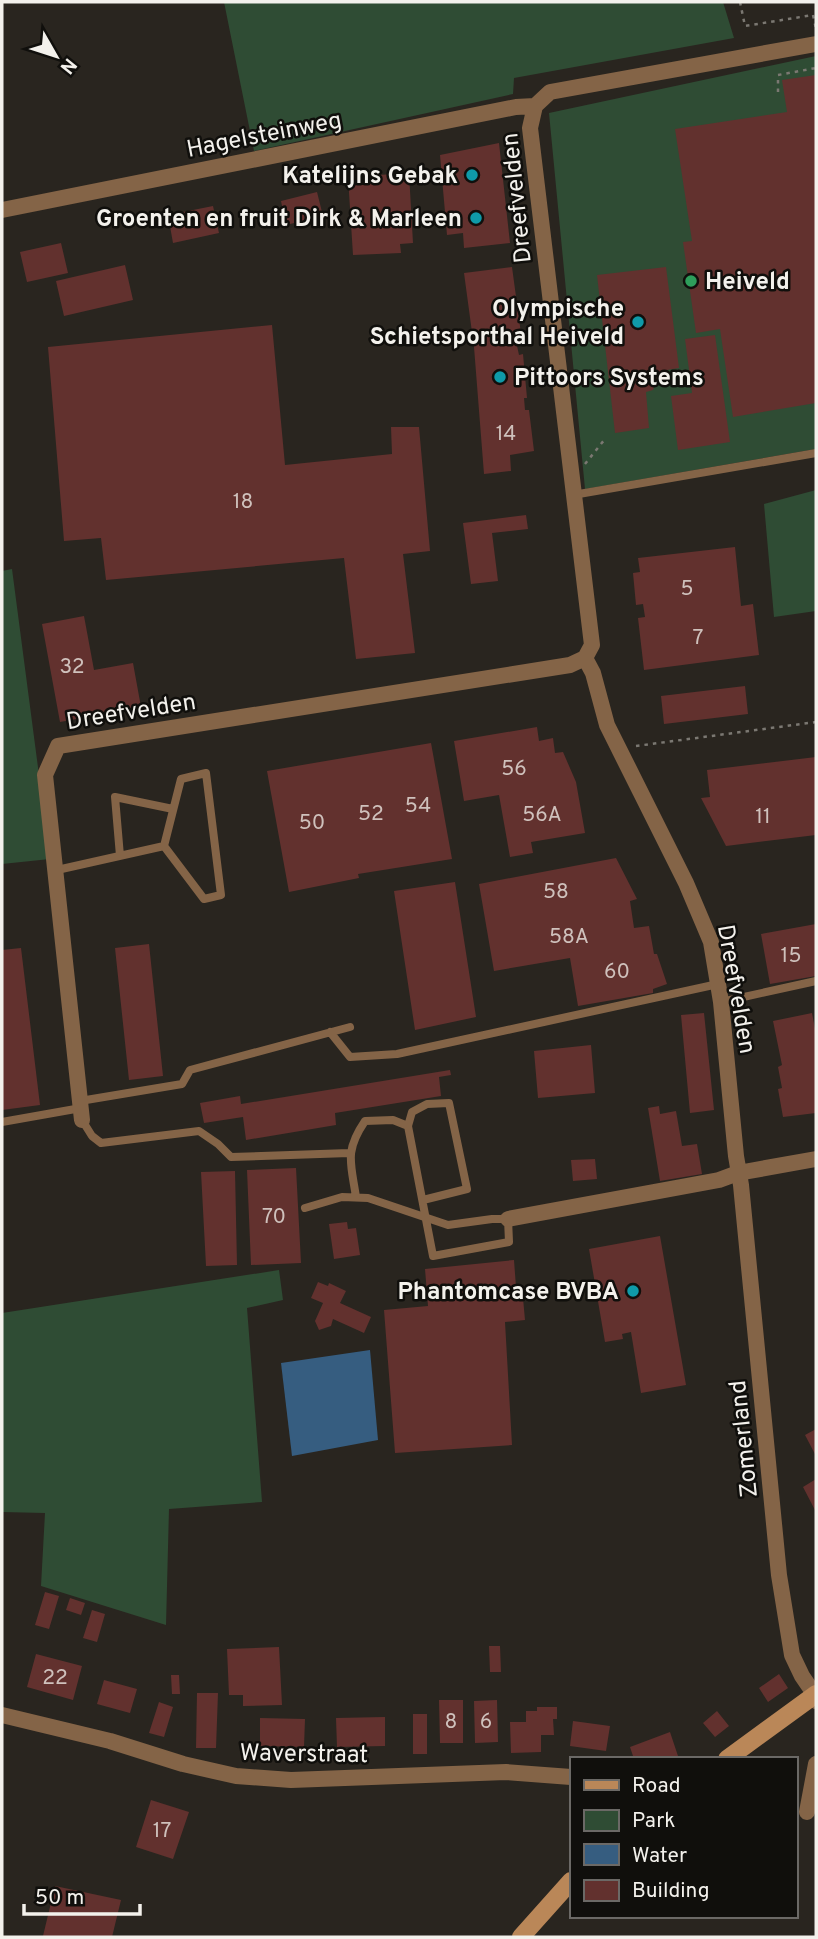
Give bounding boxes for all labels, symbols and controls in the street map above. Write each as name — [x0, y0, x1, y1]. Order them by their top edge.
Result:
north arrow — [21, 21, 91, 91]
text: N — [54, 53, 81, 78]
street label: Hagelsteinweg — [184, 106, 345, 166]
street label: Dreefvelden — [496, 131, 540, 264]
place label: Katelijns Gebak — [282, 162, 458, 192]
marker: Katelijns Gebak — [464, 167, 480, 183]
place label: Groenten en fruit Dirk & Marleen — [96, 205, 462, 235]
marker: Groenten en fruit Dirk & Marleen — [468, 210, 484, 226]
place label: Heiveld — [705, 268, 790, 298]
marker: Heiveld — [683, 273, 699, 289]
place label: Olympische Schietsporthal Heiveld — [370, 295, 624, 353]
marker: Olympische Schietsporthal Heiveld — [630, 314, 646, 330]
place label: Pittoors Systems — [514, 364, 704, 394]
marker: Pittoors Systems — [492, 369, 508, 385]
house number: 14 — [496, 421, 516, 448]
house number: 18 — [233, 489, 253, 516]
house number: 5 — [680, 576, 694, 603]
house number: 7 — [693, 625, 704, 652]
house number: 32 — [59, 654, 85, 681]
street label: Dreefvelden — [64, 688, 198, 738]
house number: 56 — [501, 756, 527, 783]
house number: 54 — [405, 793, 431, 820]
house number: 52 — [358, 801, 384, 828]
house number: 56A — [522, 802, 562, 829]
house number: 11 — [755, 804, 771, 831]
house number: 50 — [299, 810, 325, 837]
house number: 58 — [543, 879, 569, 906]
street label: Dreefvelden — [709, 922, 761, 1056]
house number: 58A — [549, 924, 589, 951]
house number: 15 — [781, 943, 801, 970]
house number: 60 — [604, 959, 630, 986]
house number: 70 — [262, 1204, 286, 1231]
place label: Phantomcase BVBA — [397, 1278, 619, 1308]
marker: Phantomcase BVBA — [625, 1283, 641, 1299]
street label: Zomerland — [724, 1379, 766, 1499]
house number: 22 — [42, 1665, 68, 1692]
house number: 8 — [445, 1709, 457, 1736]
house number: 6 — [480, 1709, 492, 1736]
street label: Waverstraat — [239, 1739, 369, 1771]
legend — [570, 1757, 797, 1918]
text: Road — [632, 1773, 681, 1800]
text: Park — [632, 1808, 675, 1835]
house number: 17 — [153, 1818, 171, 1845]
text: Water — [632, 1843, 687, 1870]
scale bar — [24, 1872, 140, 1916]
text: Building — [632, 1878, 710, 1905]
text: 50 m — [35, 1885, 84, 1912]

